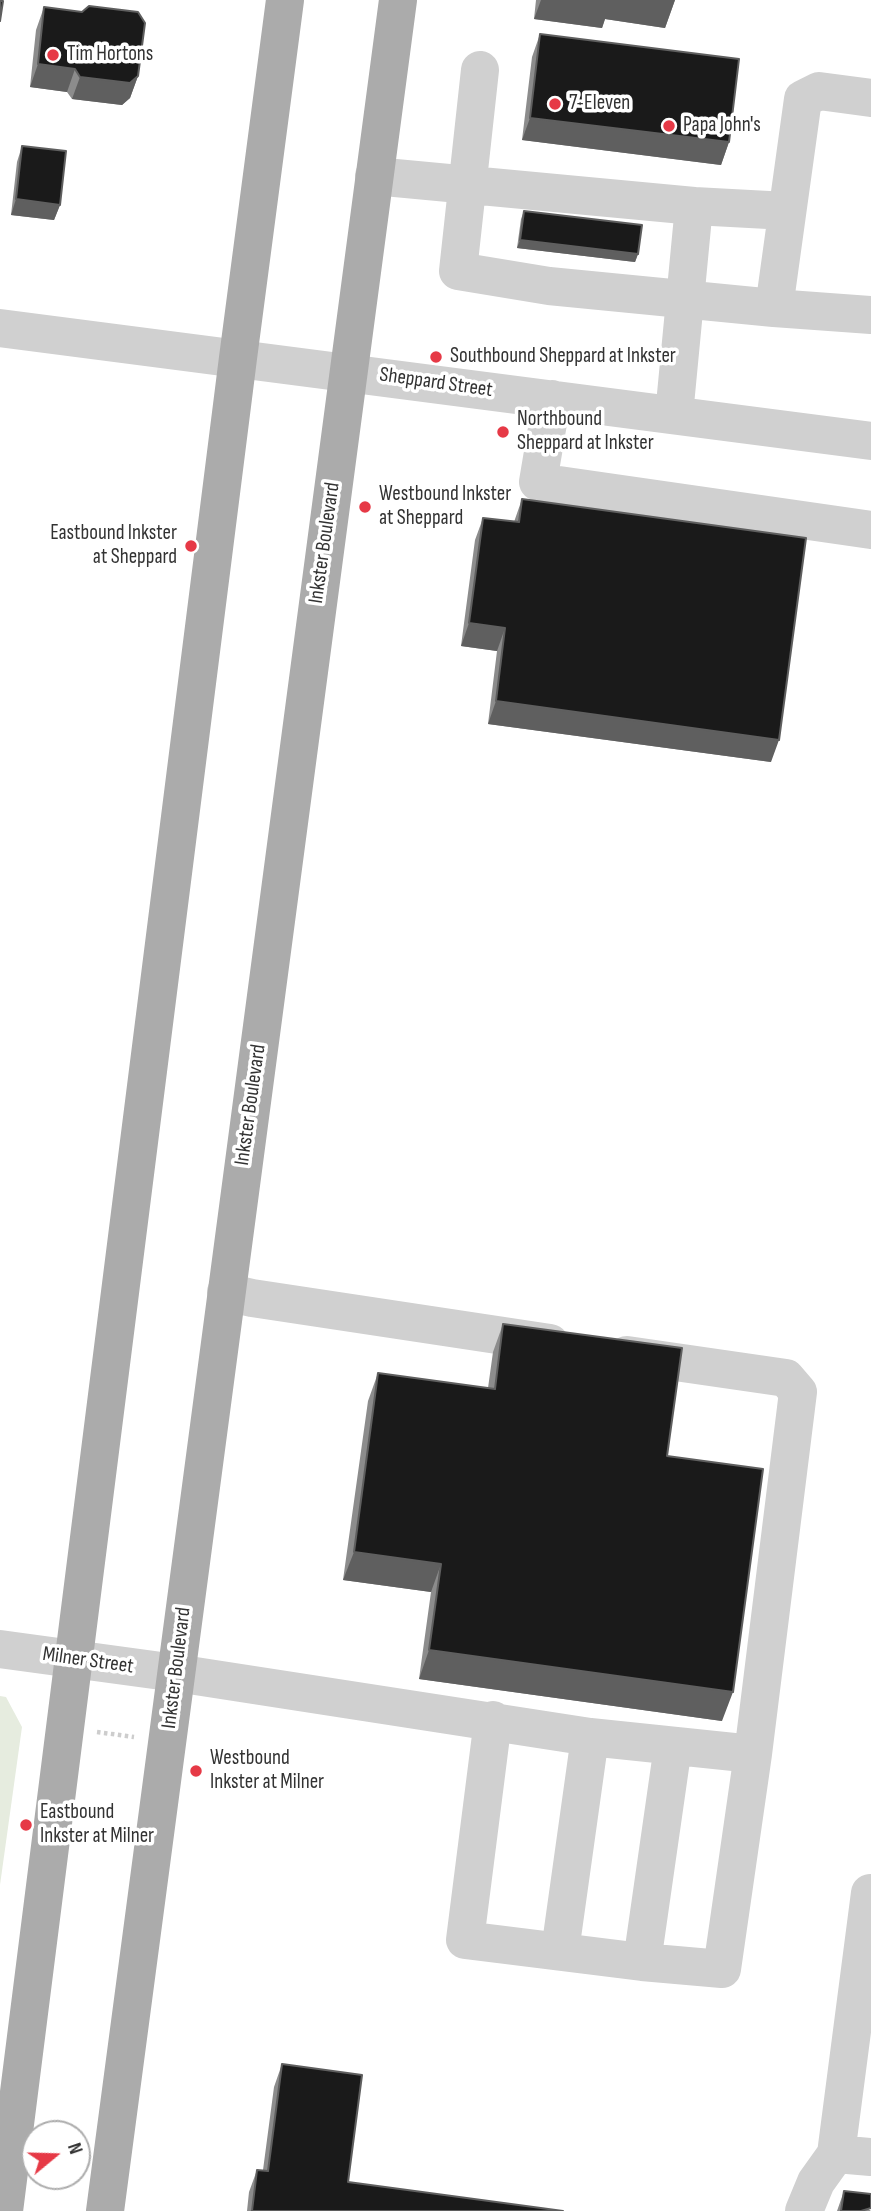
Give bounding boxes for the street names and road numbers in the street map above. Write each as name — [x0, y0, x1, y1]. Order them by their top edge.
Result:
street label: Sheppard Street — [378, 363, 494, 403]
street label: Inkster Boulevard — [304, 481, 346, 605]
street label: Inkster Boulevard — [230, 1043, 272, 1167]
street label: Inkster Boulevard — [157, 1606, 197, 1730]
street label: Milner Street — [41, 1642, 135, 1680]

